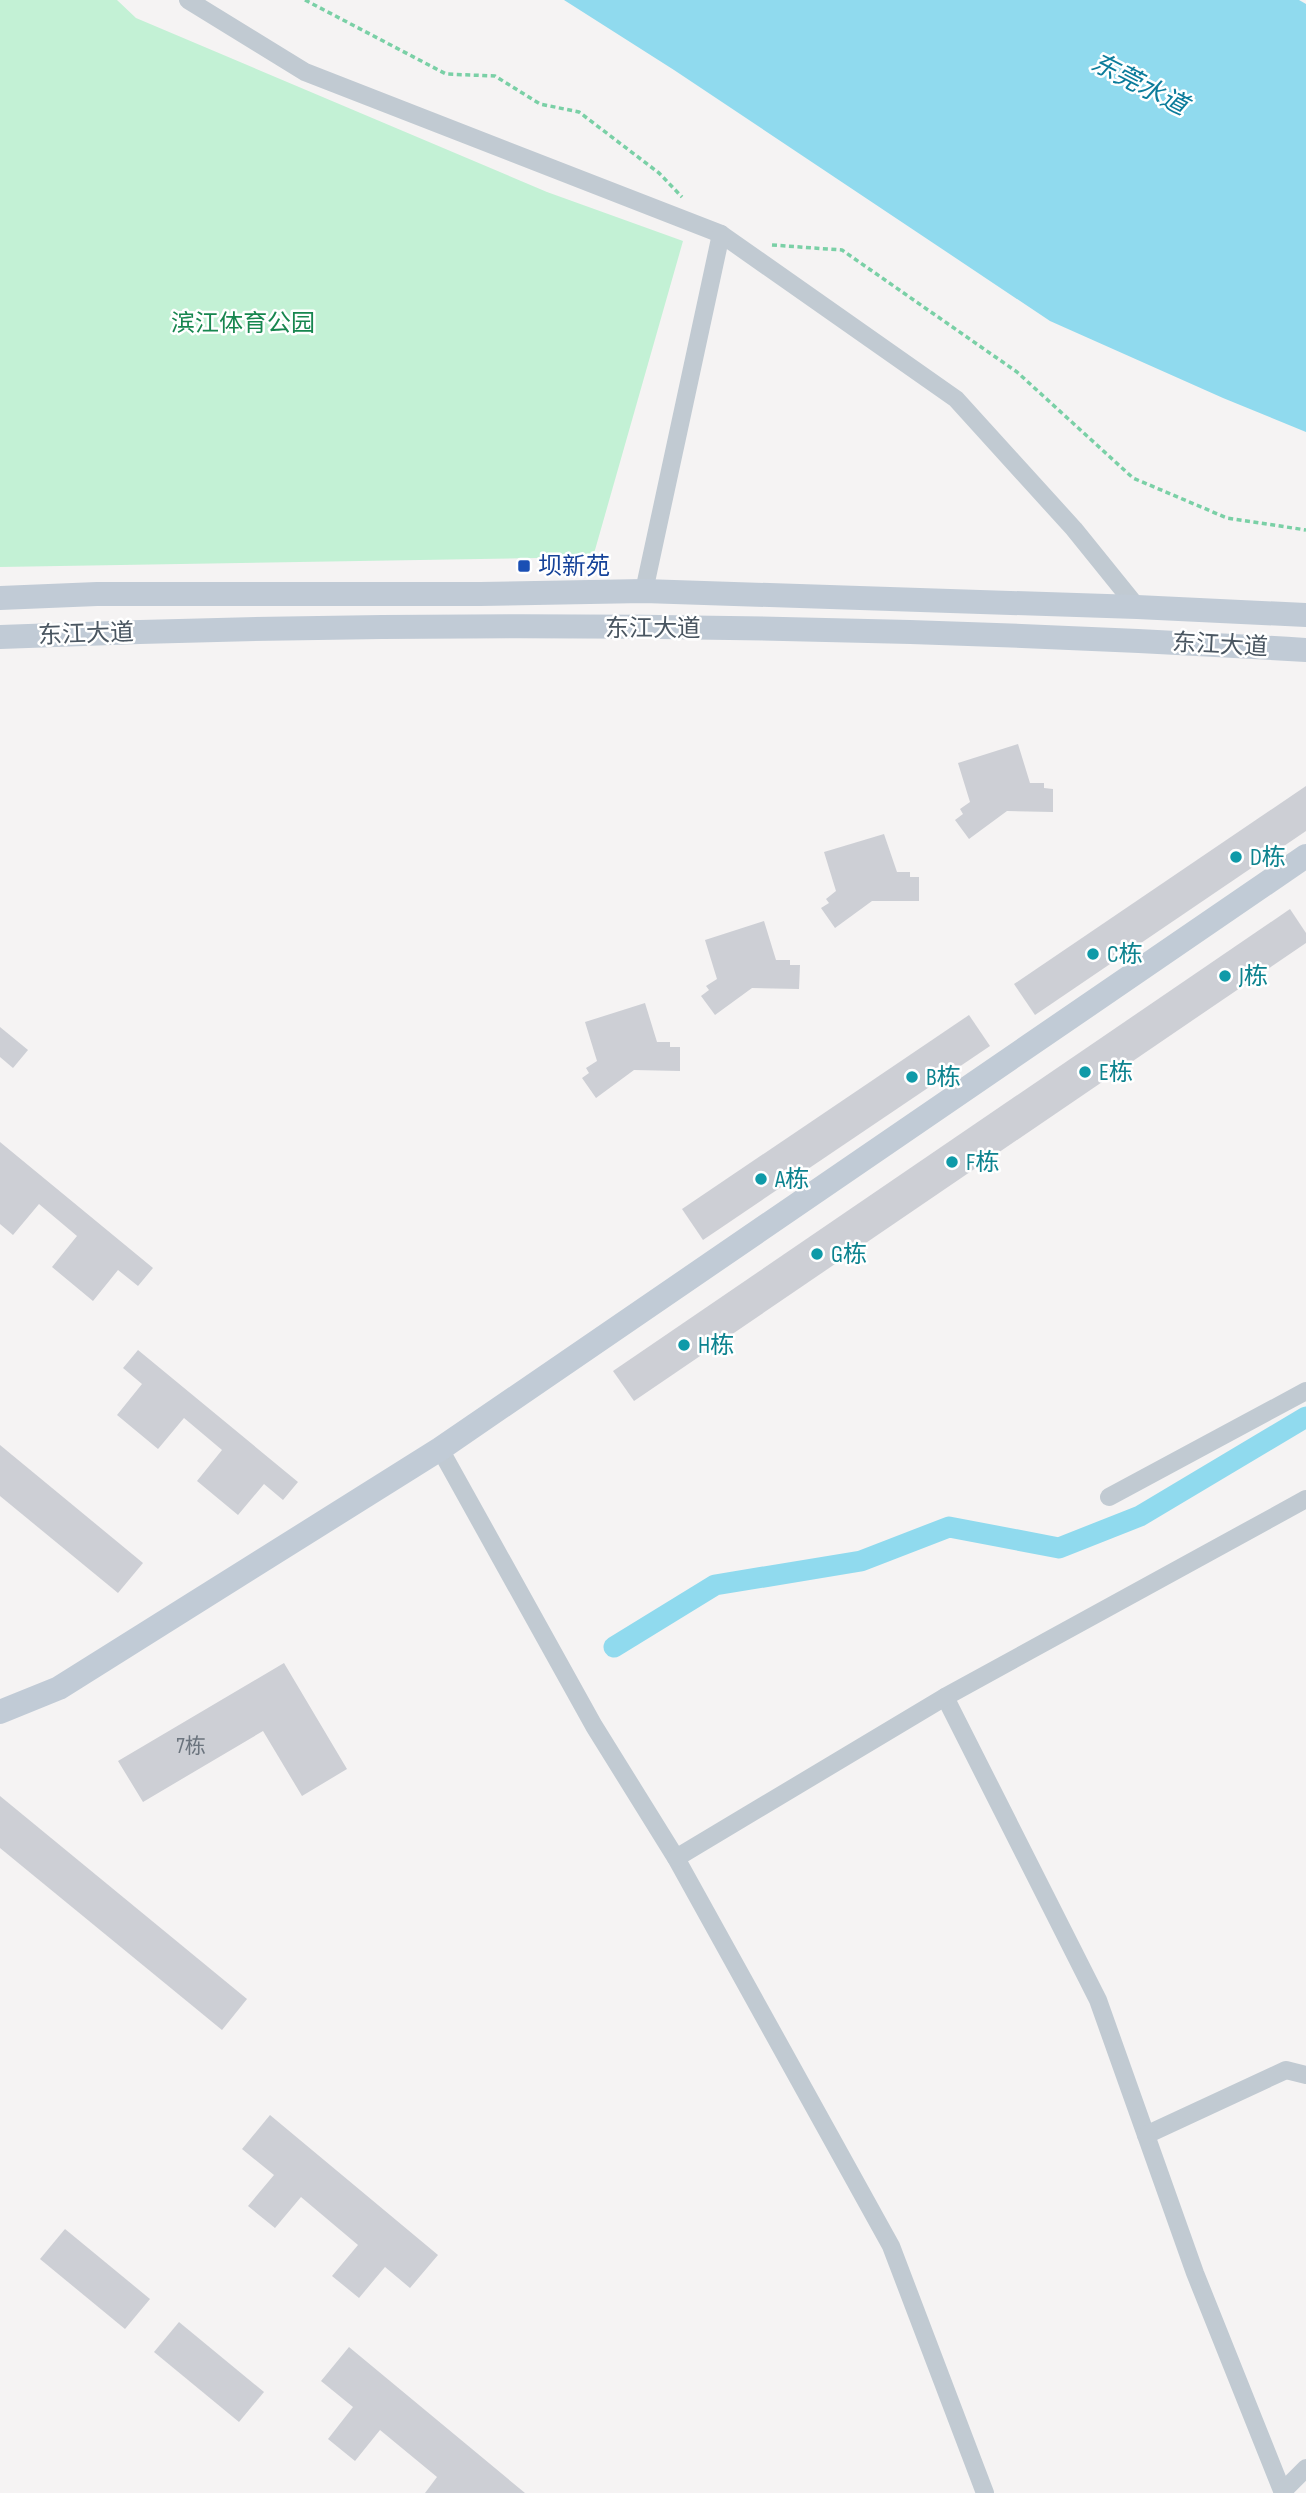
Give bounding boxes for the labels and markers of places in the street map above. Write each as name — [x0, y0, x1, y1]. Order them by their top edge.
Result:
place label: 坝新苑 — [538, 552, 610, 581]
marker: 坝新苑 — [516, 558, 532, 574]
place label: D栋 — [1250, 843, 1286, 872]
marker: D栋 — [1228, 849, 1244, 865]
place label: C栋 — [1107, 940, 1143, 969]
marker: C栋 — [1085, 946, 1101, 962]
place label: J栋 — [1238, 962, 1268, 991]
marker: J栋 — [1217, 968, 1233, 984]
place label: E栋 — [1099, 1058, 1133, 1087]
place label: B栋 — [926, 1063, 961, 1092]
marker: E栋 — [1077, 1064, 1093, 1080]
marker: B栋 — [904, 1069, 920, 1085]
place label: F栋 — [966, 1148, 999, 1177]
marker: F栋 — [944, 1154, 960, 1170]
place label: A栋 — [774, 1165, 809, 1194]
marker: A栋 — [753, 1171, 769, 1187]
place label: G栋 — [831, 1240, 867, 1269]
marker: G栋 — [809, 1246, 825, 1262]
place label: H栋 — [698, 1331, 734, 1360]
marker: H栋 — [676, 1337, 692, 1353]

